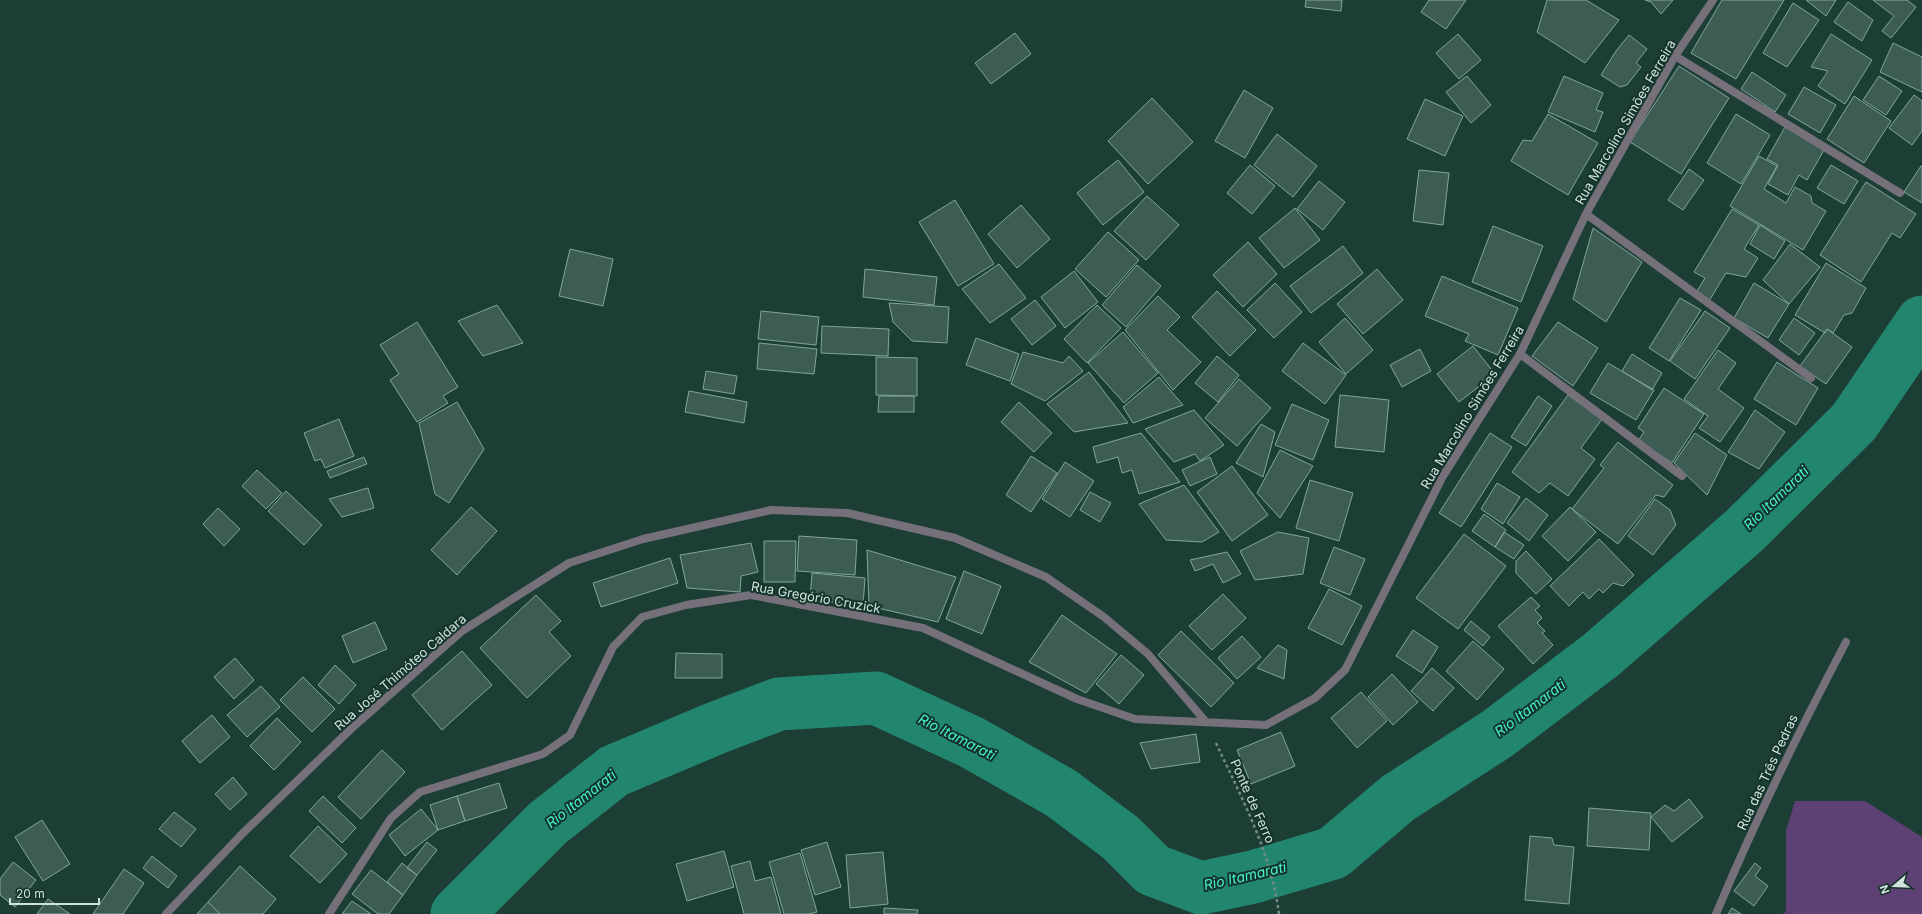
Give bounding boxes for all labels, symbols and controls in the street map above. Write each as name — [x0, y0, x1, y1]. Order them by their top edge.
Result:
street label: Rua Marcolino Simões Ferreira — [1571, 37, 1679, 207]
street label: Rua Marcolino Simões Ferreira — [1417, 322, 1527, 492]
water label: Rio Itamarati — [1739, 462, 1812, 533]
street label: Rua Gregório Cruzick — [750, 578, 882, 616]
street label: Rua José Thimóteo Caldara — [331, 610, 469, 734]
water label: Rio Itamarati — [1491, 675, 1569, 740]
water label: Rio Itamarati — [916, 710, 999, 764]
street label: Rua das Três Pedras — [1733, 711, 1801, 832]
street label: Ponte de Ferro — [1227, 756, 1279, 846]
water label: Rio Itamarati — [542, 766, 620, 831]
water label: Rio Itamarati — [1202, 858, 1288, 893]
north arrow — [1874, 866, 1914, 906]
scale bar — [10, 880, 99, 906]
text: N — [1877, 883, 1893, 896]
text: 20 m — [16, 886, 45, 901]

